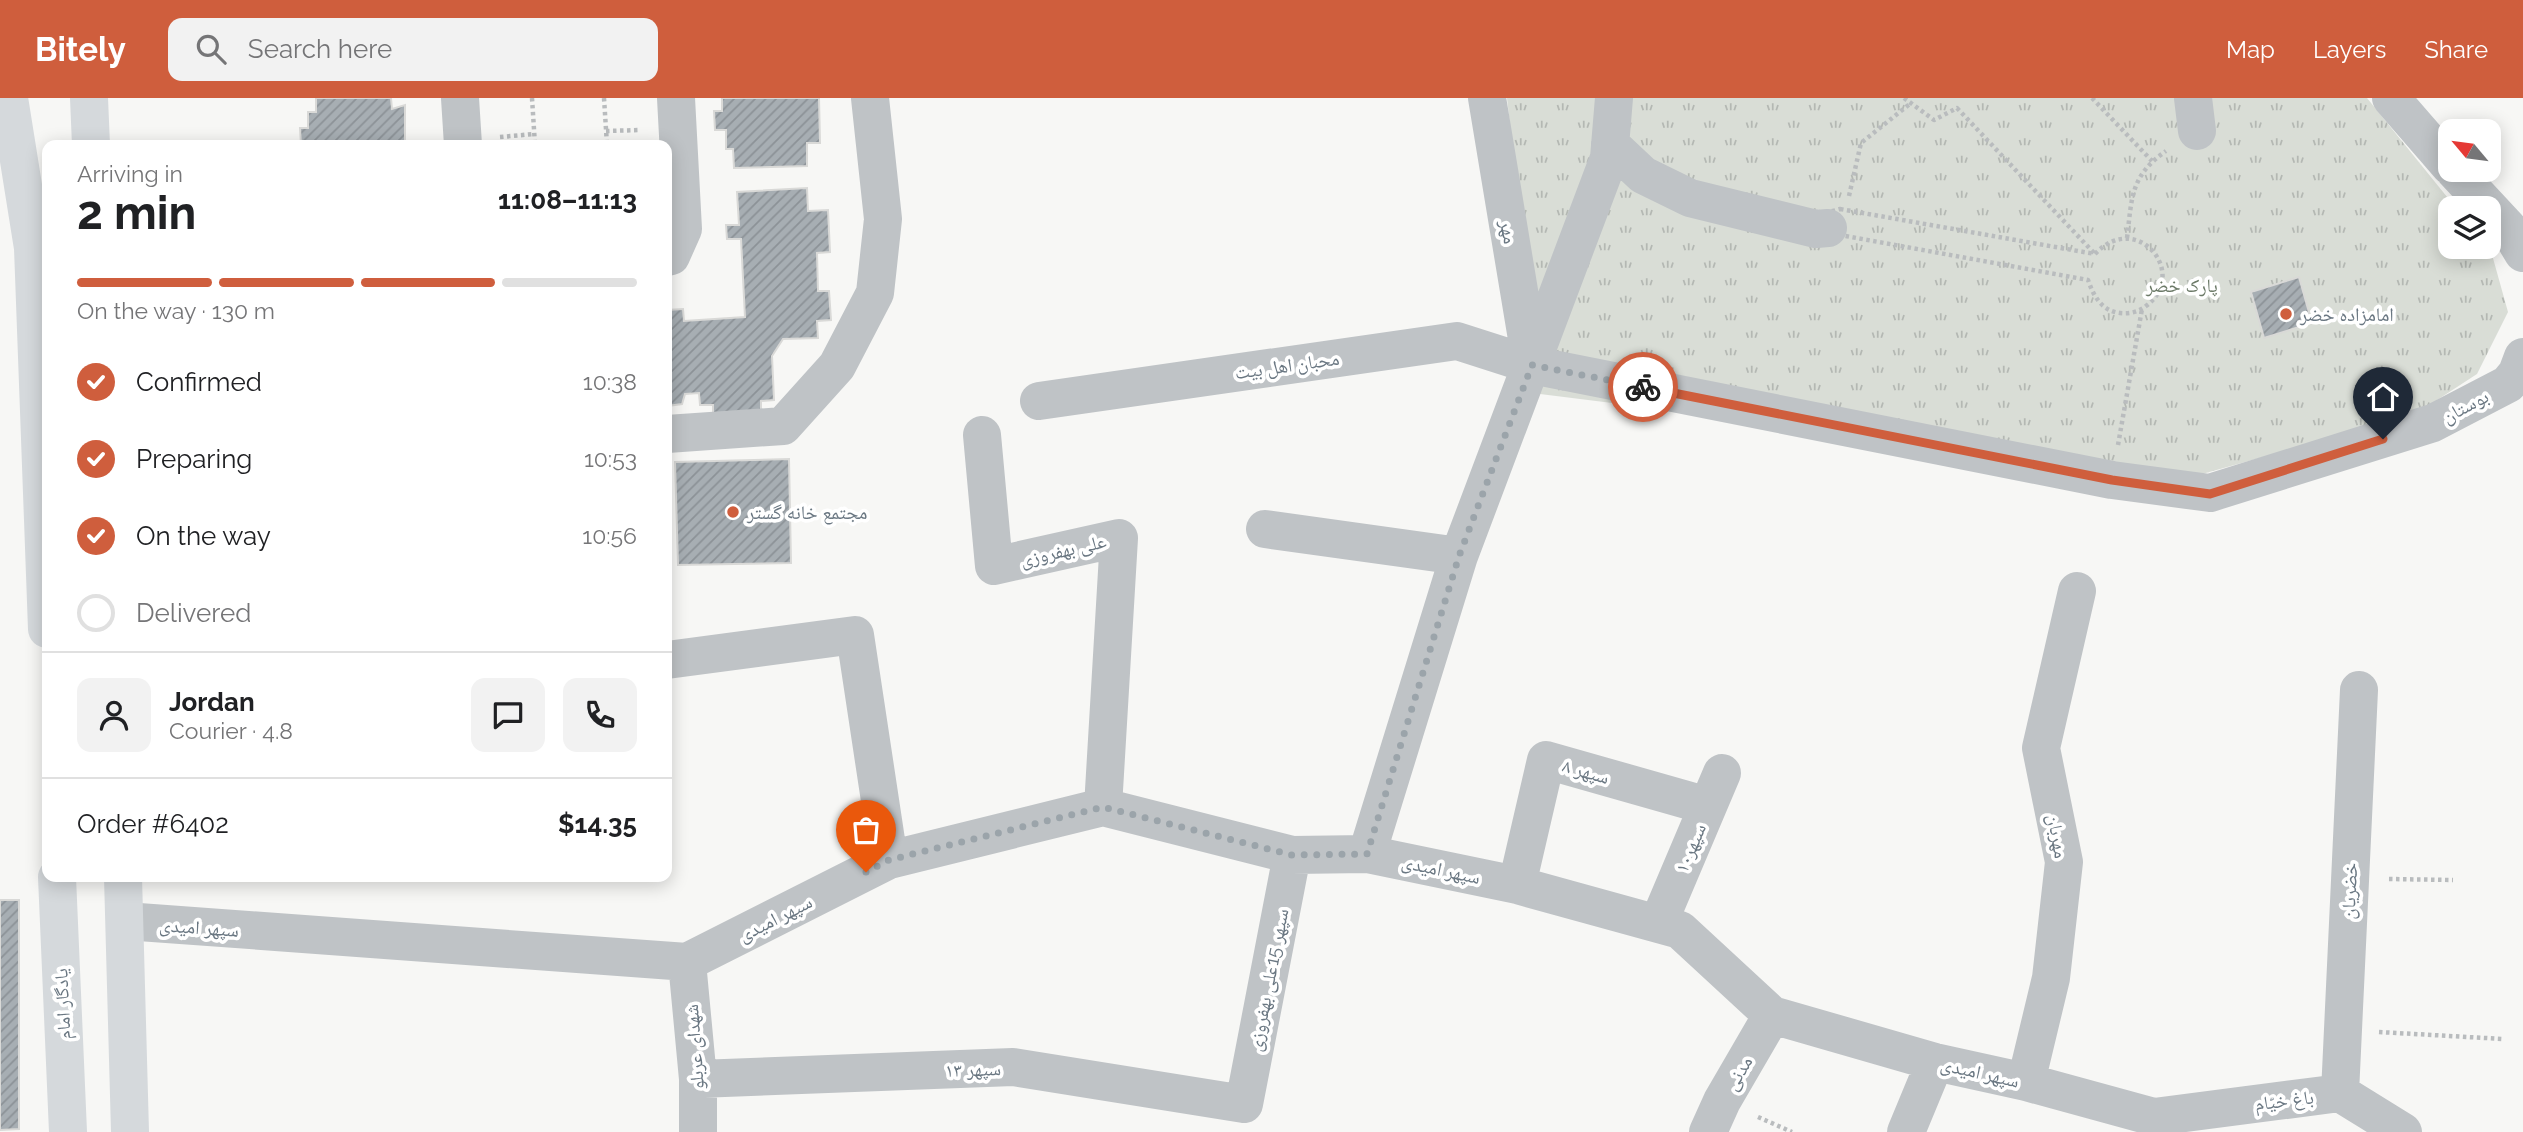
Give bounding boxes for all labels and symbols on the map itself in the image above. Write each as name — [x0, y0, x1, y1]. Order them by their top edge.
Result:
north arrow — [2438, 119, 2501, 182]
street label: مهر — [1495, 217, 1522, 246]
park label: پارک خضر — [2145, 274, 2218, 297]
place label: امامزاده خضر — [2299, 303, 2394, 326]
marker: امامزاده خضر — [2278, 306, 2294, 322]
street label: محبان اهل بیت — [1233, 347, 1341, 384]
courier — [1608, 352, 1678, 422]
pin — [2353, 367, 2413, 439]
street label: بوستان — [2438, 385, 2492, 428]
place label: مجتمع خانه گستر — [746, 501, 867, 525]
marker: مجتمع خانه گستر — [725, 504, 741, 520]
street label: علی بهفروزی — [1018, 529, 1109, 572]
street label: سپهر ۸ — [1560, 754, 1612, 789]
pin — [836, 800, 896, 872]
street label: مهربان — [2042, 812, 2073, 860]
street label: سپهر۱۰ — [1670, 820, 1711, 876]
street label: سپهر امیدی — [1399, 850, 1482, 889]
street label: خضریان — [2337, 862, 2362, 920]
street label: سپهر امیدی — [734, 890, 816, 947]
street label: سپهر 15علی بهفروزی — [1243, 907, 1294, 1054]
street label: سپهر امیدی — [158, 913, 240, 942]
street label: یادگار امام — [49, 968, 78, 1040]
street label: شهدای عربلو — [680, 1003, 709, 1091]
street label: مدنی — [1719, 1052, 1757, 1095]
street label: سپهر امیدی — [1938, 1052, 2021, 1093]
street label: سپهر ۱۳ — [945, 1057, 1001, 1082]
street label: باغ خیّام — [2253, 1085, 2315, 1118]

